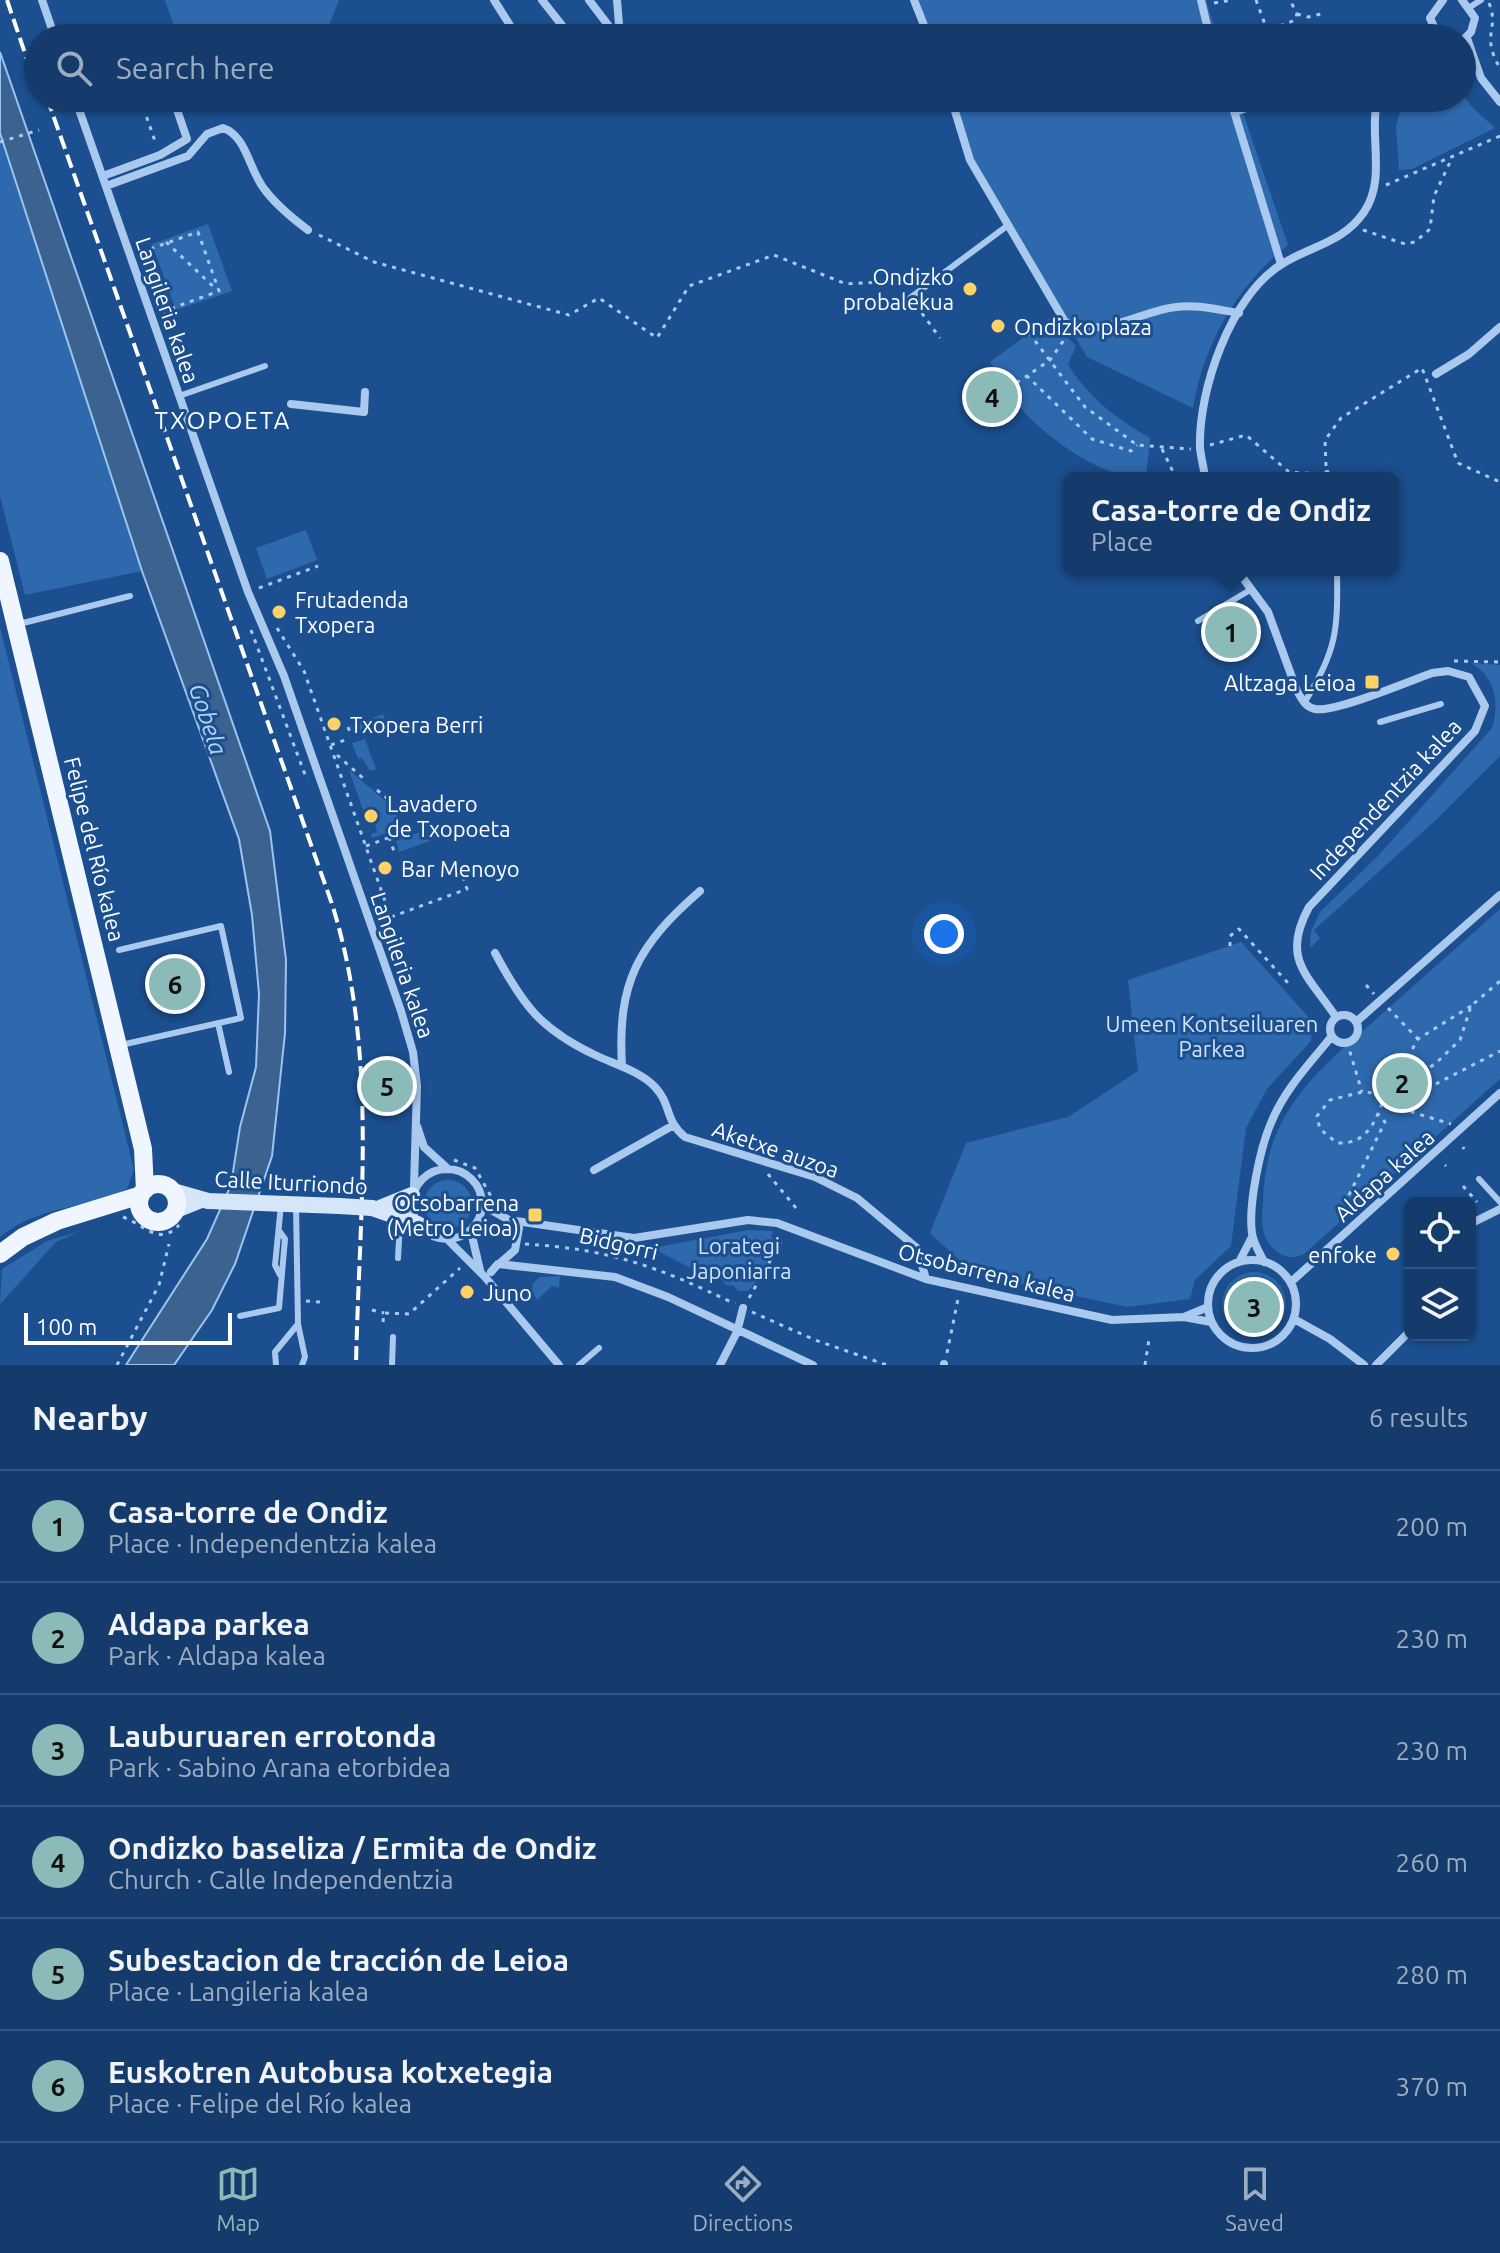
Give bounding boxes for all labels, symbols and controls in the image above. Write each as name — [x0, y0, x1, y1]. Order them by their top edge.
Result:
search box — [24, 24, 1476, 112]
icon: search — [52, 46, 96, 90]
text: Search here — [116, 51, 275, 85]
street label: Langileria kalea — [131, 234, 205, 386]
place label: Ondizko probalekua — [843, 264, 954, 314]
marker: Ondizko probalekua — [961, 280, 979, 298]
place label: Ondizko plaza — [1014, 314, 1152, 339]
marker: Ondizko plaza — [989, 317, 1007, 335]
pin: 4 — [966, 367, 1018, 427]
district label: TXOPOETA — [155, 407, 291, 434]
popup — [1063, 472, 1399, 576]
text: Casa-torre de Ondiz — [1091, 493, 1371, 527]
text: Place — [1091, 527, 1153, 556]
place label: Frutadenda Txopera — [295, 587, 409, 637]
pin: 1 — [1205, 602, 1257, 662]
marker: Frutadenda Txopera — [270, 603, 288, 621]
place label: Altzaga Leioa — [1224, 670, 1356, 695]
marker: Altzaga Leioa — [1363, 673, 1381, 691]
water label: Gobela — [184, 680, 232, 758]
place label: Txopera Berri — [350, 712, 483, 737]
street label: Independentzia kalea — [1304, 714, 1466, 884]
marker: Txopera Berri — [325, 715, 343, 733]
street label: Felipe del Río kalea — [60, 754, 130, 944]
place label: Lavadero de Txopoeta — [387, 791, 510, 841]
marker: Lavadero de Txopoeta — [362, 807, 380, 825]
place label: Bar Menoyo — [401, 856, 520, 881]
marker: Bar Menoyo — [376, 859, 394, 877]
street label: Langileria kalea — [366, 889, 440, 1041]
your location — [924, 914, 964, 954]
pin: 6 — [149, 954, 201, 1014]
park label: Umeen Kontseiluaren Parkea — [1106, 1011, 1318, 1061]
pin: 2 — [1376, 1053, 1428, 1113]
pin: 5 — [361, 1056, 413, 1116]
street label: Aketxe auzoa — [709, 1116, 843, 1182]
street label: Aldapa kalea — [1329, 1124, 1439, 1226]
street label: Calle Iturriondo — [214, 1165, 368, 1199]
place label: Otsobarrena (Metro Leioa) — [386, 1190, 519, 1241]
map controls — [1404, 1197, 1476, 1341]
button: locate — [1404, 1197, 1476, 1269]
marker: Otsobarrena (Metro Leioa) — [526, 1206, 544, 1224]
street label: Bidgorri — [577, 1222, 661, 1264]
park label: Lorategi Japoniarra — [686, 1233, 792, 1283]
street label: Otsobarrena kalea — [896, 1238, 1078, 1306]
place label: enfoke — [1308, 1242, 1377, 1267]
marker: enfoke — [1384, 1245, 1402, 1263]
button: layers — [1404, 1269, 1476, 1341]
pin: 3 — [1228, 1277, 1280, 1337]
place label: Juno — [483, 1280, 532, 1305]
marker: Juno — [458, 1283, 476, 1301]
scale bar — [24, 1309, 232, 1345]
text: 100 m — [36, 1314, 97, 1339]
text: Nearby — [32, 1398, 147, 1436]
text: 6 results — [1369, 1403, 1468, 1432]
text: Casa-torre de Ondiz — [108, 1495, 388, 1529]
text: 1 — [51, 1512, 65, 1541]
text: 200 m — [1396, 1512, 1468, 1541]
text: Place · Independentzia kalea — [108, 1529, 437, 1558]
text: Aldapa parkea — [108, 1607, 310, 1641]
text: 2 — [51, 1624, 65, 1653]
text: 230 m — [1396, 1624, 1468, 1653]
text: Park · Aldapa kalea — [108, 1641, 326, 1670]
text: Lauburuaren errotonda — [108, 1719, 436, 1753]
text: 3 — [51, 1736, 65, 1765]
text: 230 m — [1396, 1736, 1468, 1765]
text: Park · Sabino Arana etorbidea — [108, 1753, 451, 1782]
text: Ondizko baseliza / Ermita de Ondiz — [108, 1831, 597, 1865]
text: 4 — [51, 1848, 65, 1877]
text: 260 m — [1396, 1848, 1468, 1877]
text: Church · Calle Independentzia — [108, 1865, 454, 1894]
text: Subestacion de tracción de Leioa — [108, 1943, 569, 1977]
text: 5 — [51, 1960, 65, 1989]
text: 280 m — [1396, 1960, 1468, 1989]
text: Place · Langileria kalea — [108, 1977, 369, 2006]
text: Euskotren Autobusa kotxetegia — [108, 2055, 553, 2089]
text: 6 — [51, 2072, 65, 2101]
text: 370 m — [1396, 2072, 1468, 2101]
text: Place · Felipe del Río kalea — [108, 2089, 412, 2118]
tab: Map — [216, 2162, 260, 2235]
tab: Directions — [692, 2162, 793, 2235]
tab: Saved — [1225, 2162, 1284, 2235]

